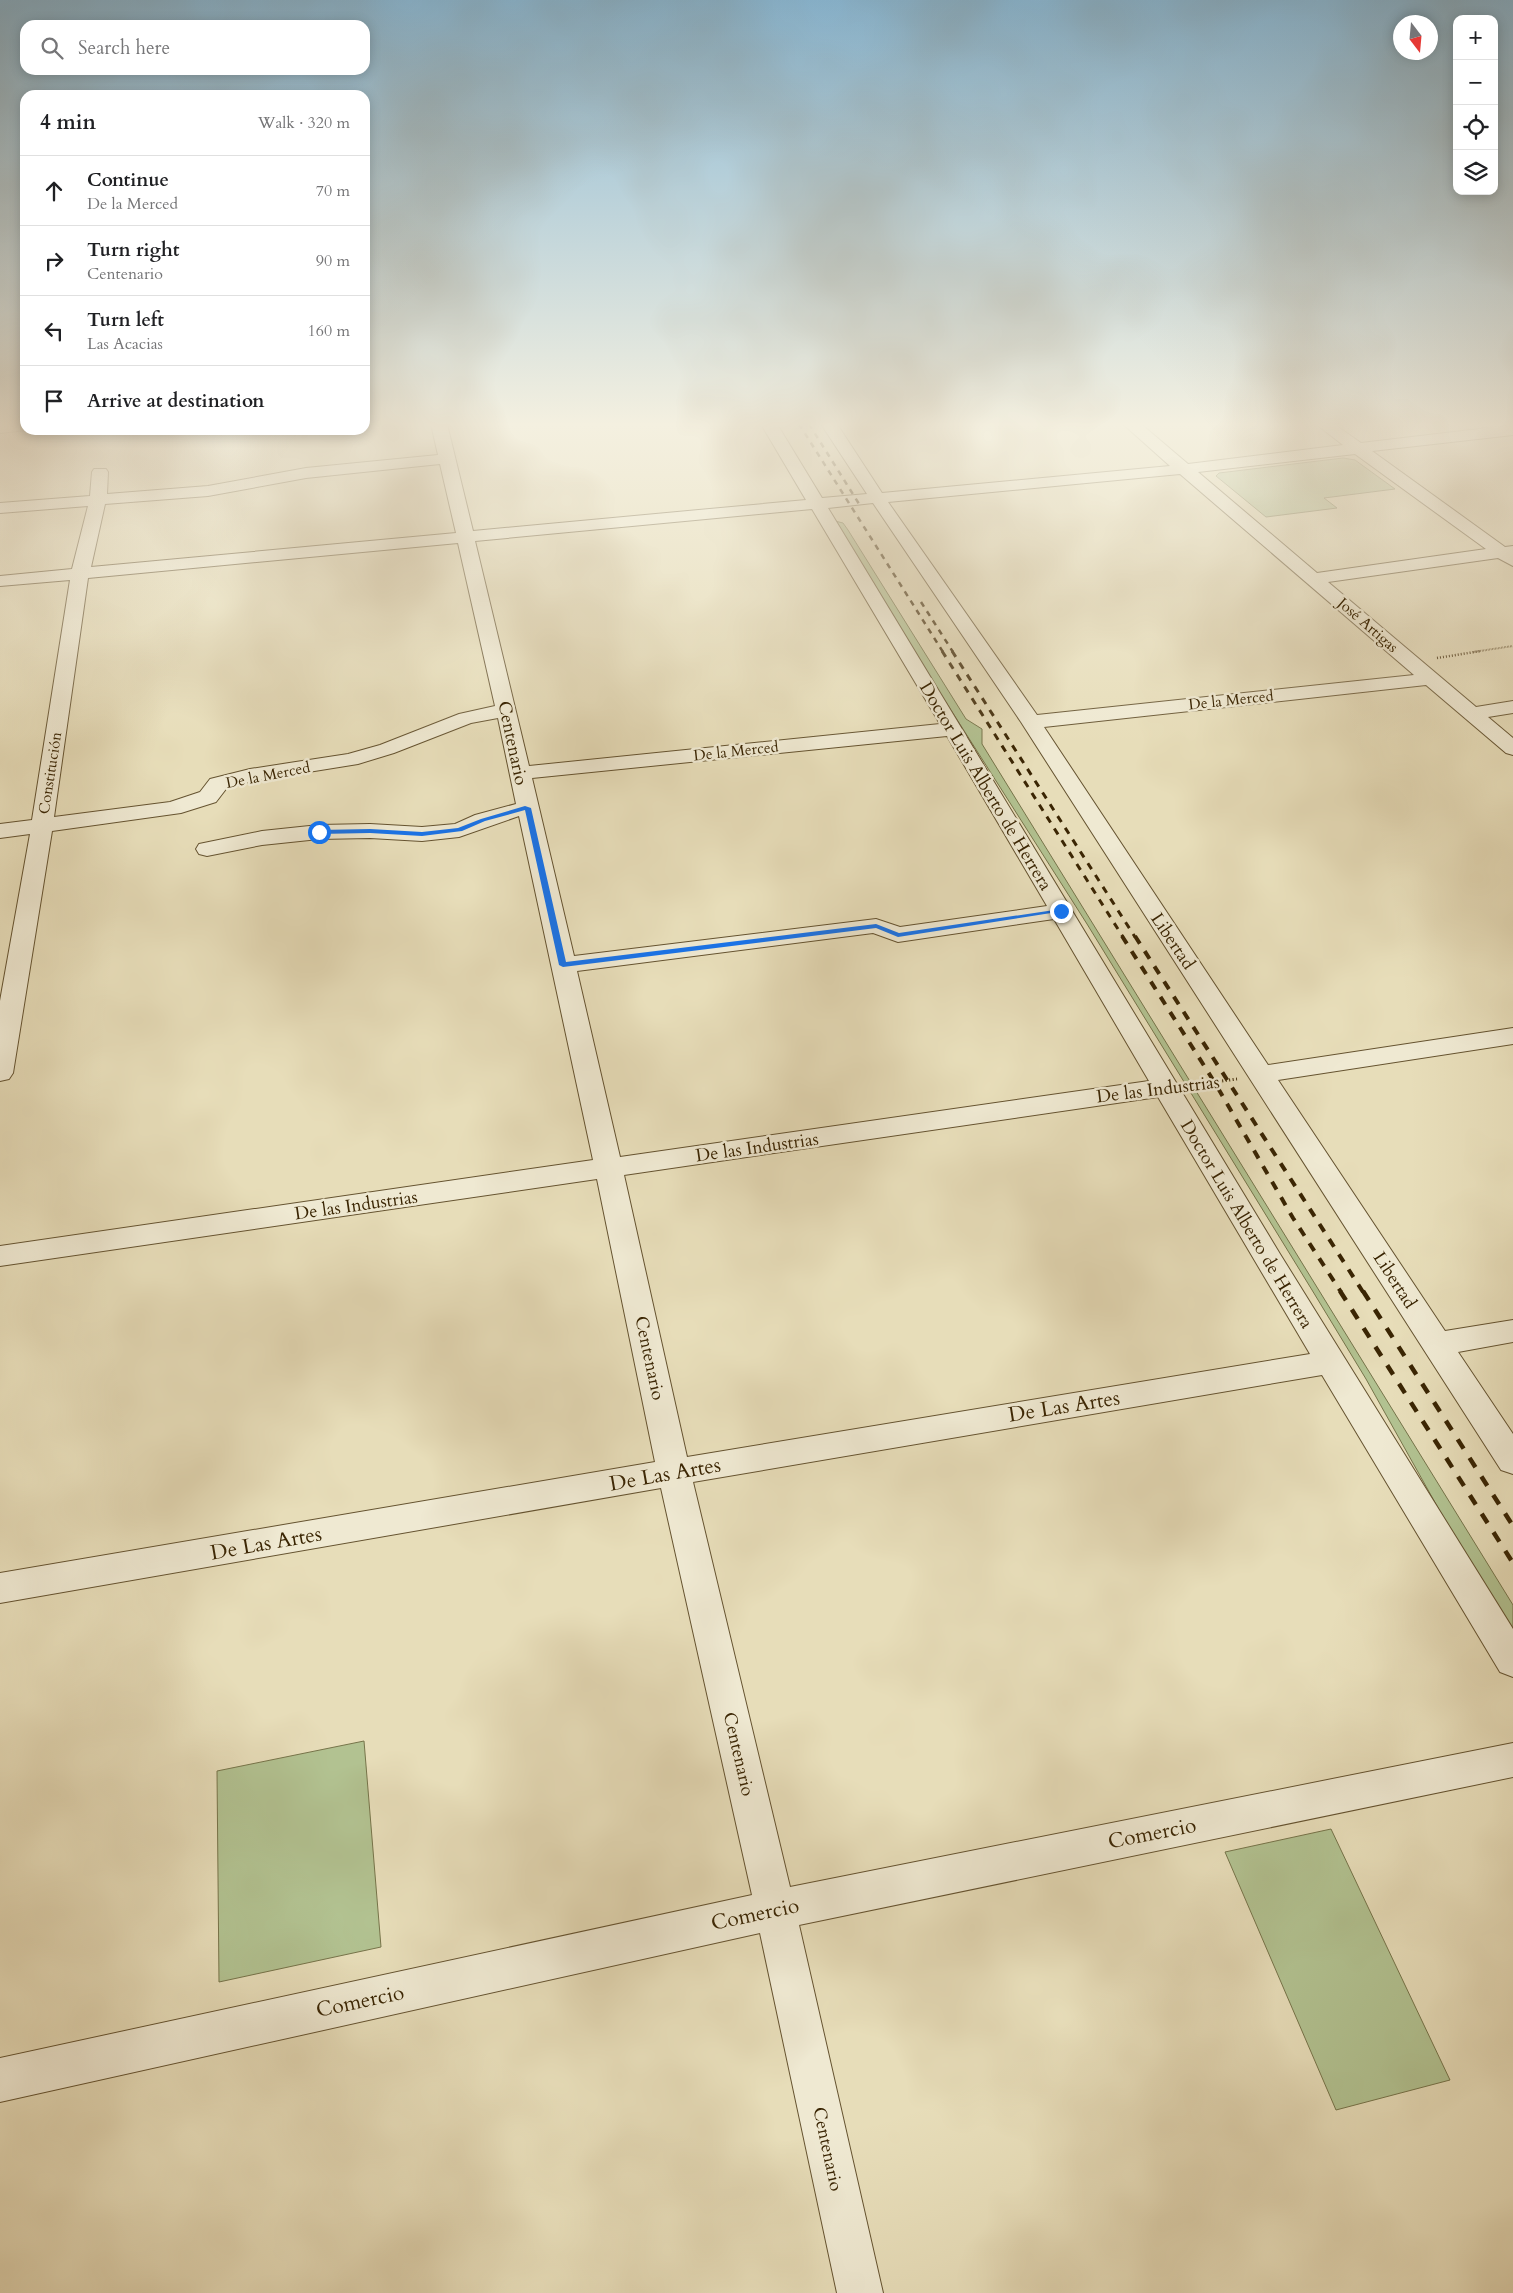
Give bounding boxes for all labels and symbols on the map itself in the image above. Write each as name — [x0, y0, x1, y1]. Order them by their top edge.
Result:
north arrow — [1393, 15, 1438, 60]
street label: José Artigas — [1332, 592, 1403, 657]
street label: Doctor Luis Alberto de Herrera — [913, 677, 1058, 896]
street label: De la Merced — [1187, 686, 1275, 714]
street label: Centenario — [491, 699, 534, 788]
street label: Constitución — [34, 730, 66, 815]
street label: De la Merced — [692, 737, 780, 765]
street label: De la Merced — [224, 757, 312, 793]
route start — [308, 821, 331, 844]
route end — [1050, 900, 1073, 923]
street label: Libertad — [1144, 908, 1201, 975]
street label: De las Industrias — [1095, 1070, 1221, 1109]
street label: Doctor Luis Alberto de Herrera — [1174, 1115, 1319, 1334]
street label: De las Industrias — [694, 1127, 820, 1168]
street label: De las Industrias — [293, 1185, 419, 1226]
street label: Libertad — [1367, 1247, 1423, 1314]
street label: Centenario — [628, 1314, 671, 1403]
street label: De Las Artes — [1006, 1383, 1122, 1430]
street label: De Las Artes — [607, 1450, 723, 1499]
street label: De Las Artes — [208, 1519, 324, 1568]
street label: Centenario — [717, 1710, 760, 1799]
street label: Comercio — [1106, 1811, 1199, 1856]
street label: Comercio — [708, 1891, 802, 1938]
street label: Comercio — [313, 1978, 407, 2025]
street label: Centenario — [806, 2105, 849, 2194]

